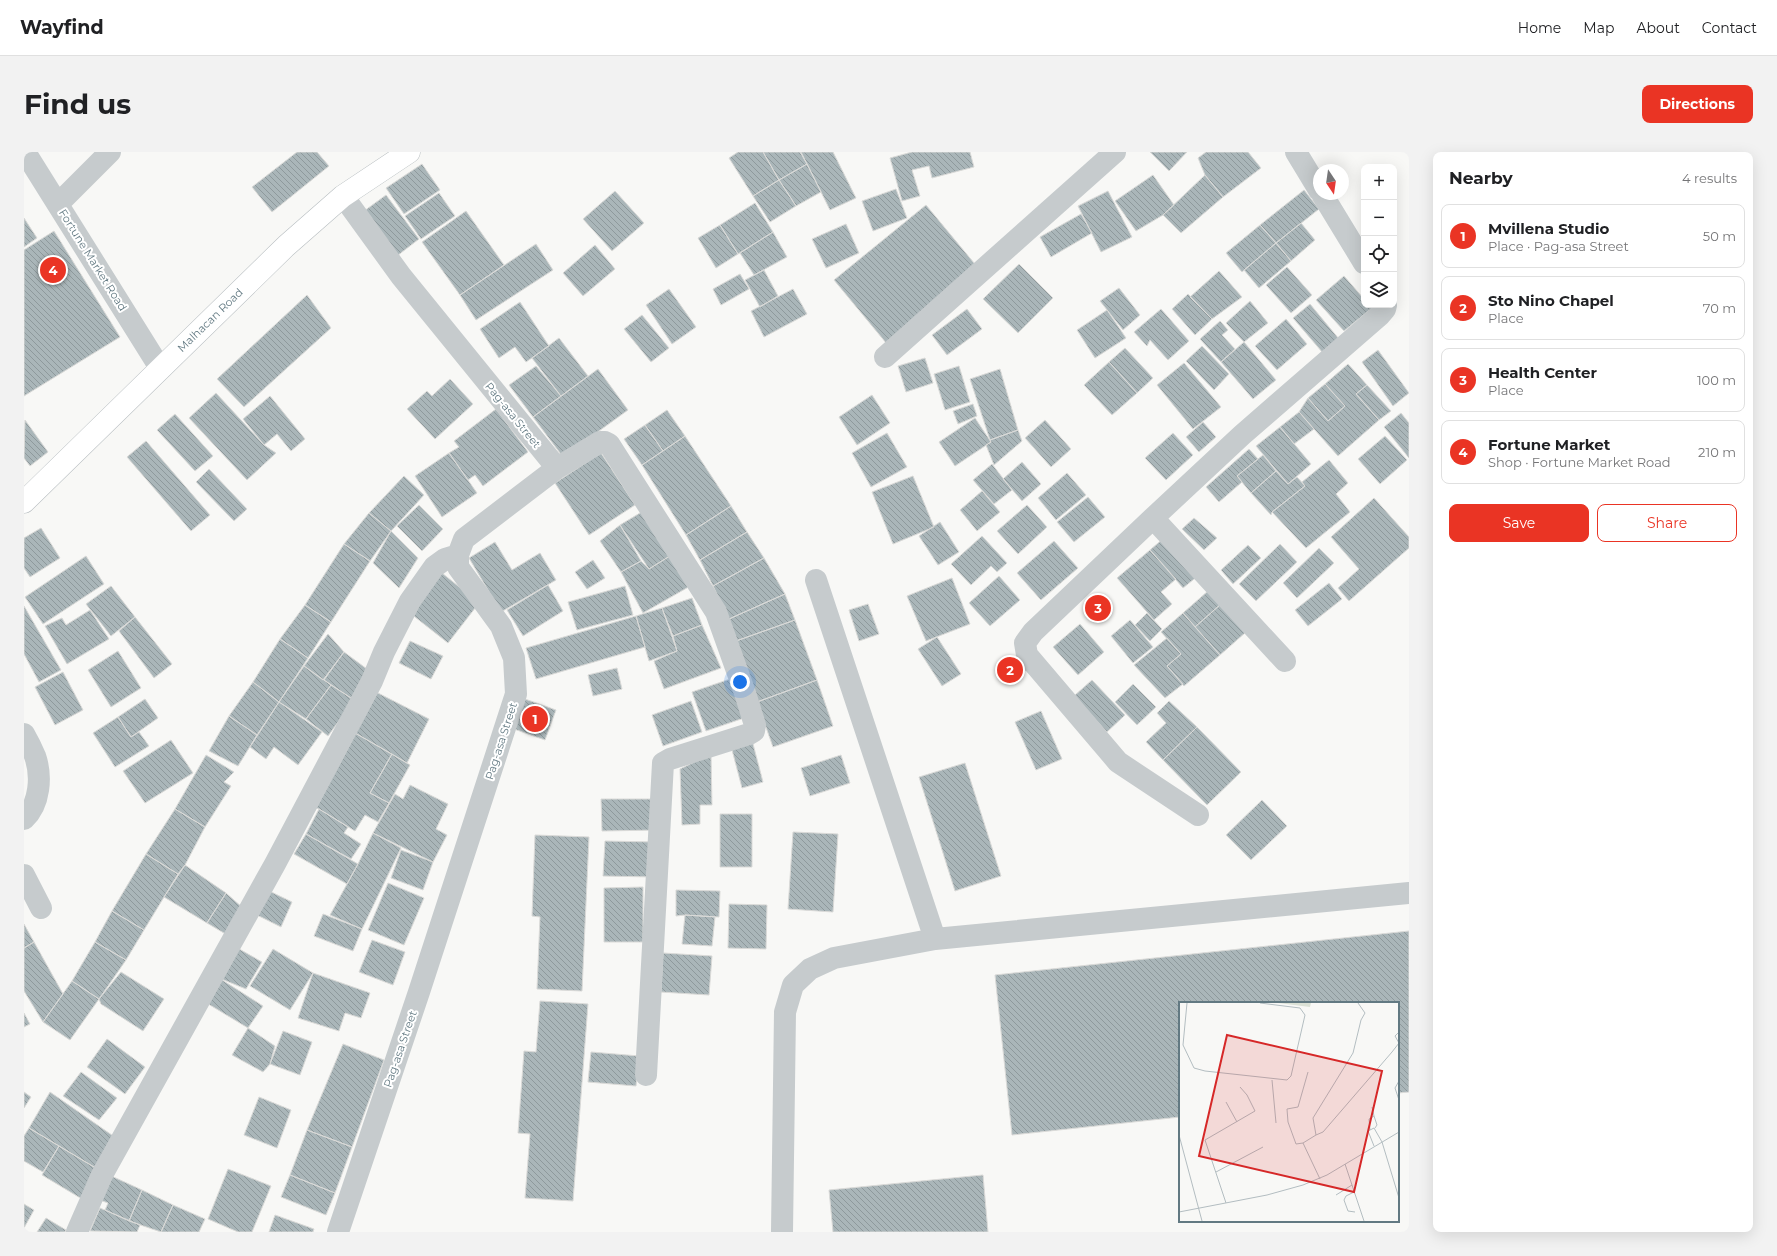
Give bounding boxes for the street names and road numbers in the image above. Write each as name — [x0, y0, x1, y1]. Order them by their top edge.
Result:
street label: Fortune Market Road — [56, 206, 130, 314]
street label: Malhacan Road — [174, 285, 246, 355]
street label: Pag-asa Street — [482, 379, 544, 451]
street label: Pag-asa Street — [482, 700, 520, 781]
street label: Pag-asa Street — [380, 1008, 420, 1089]

